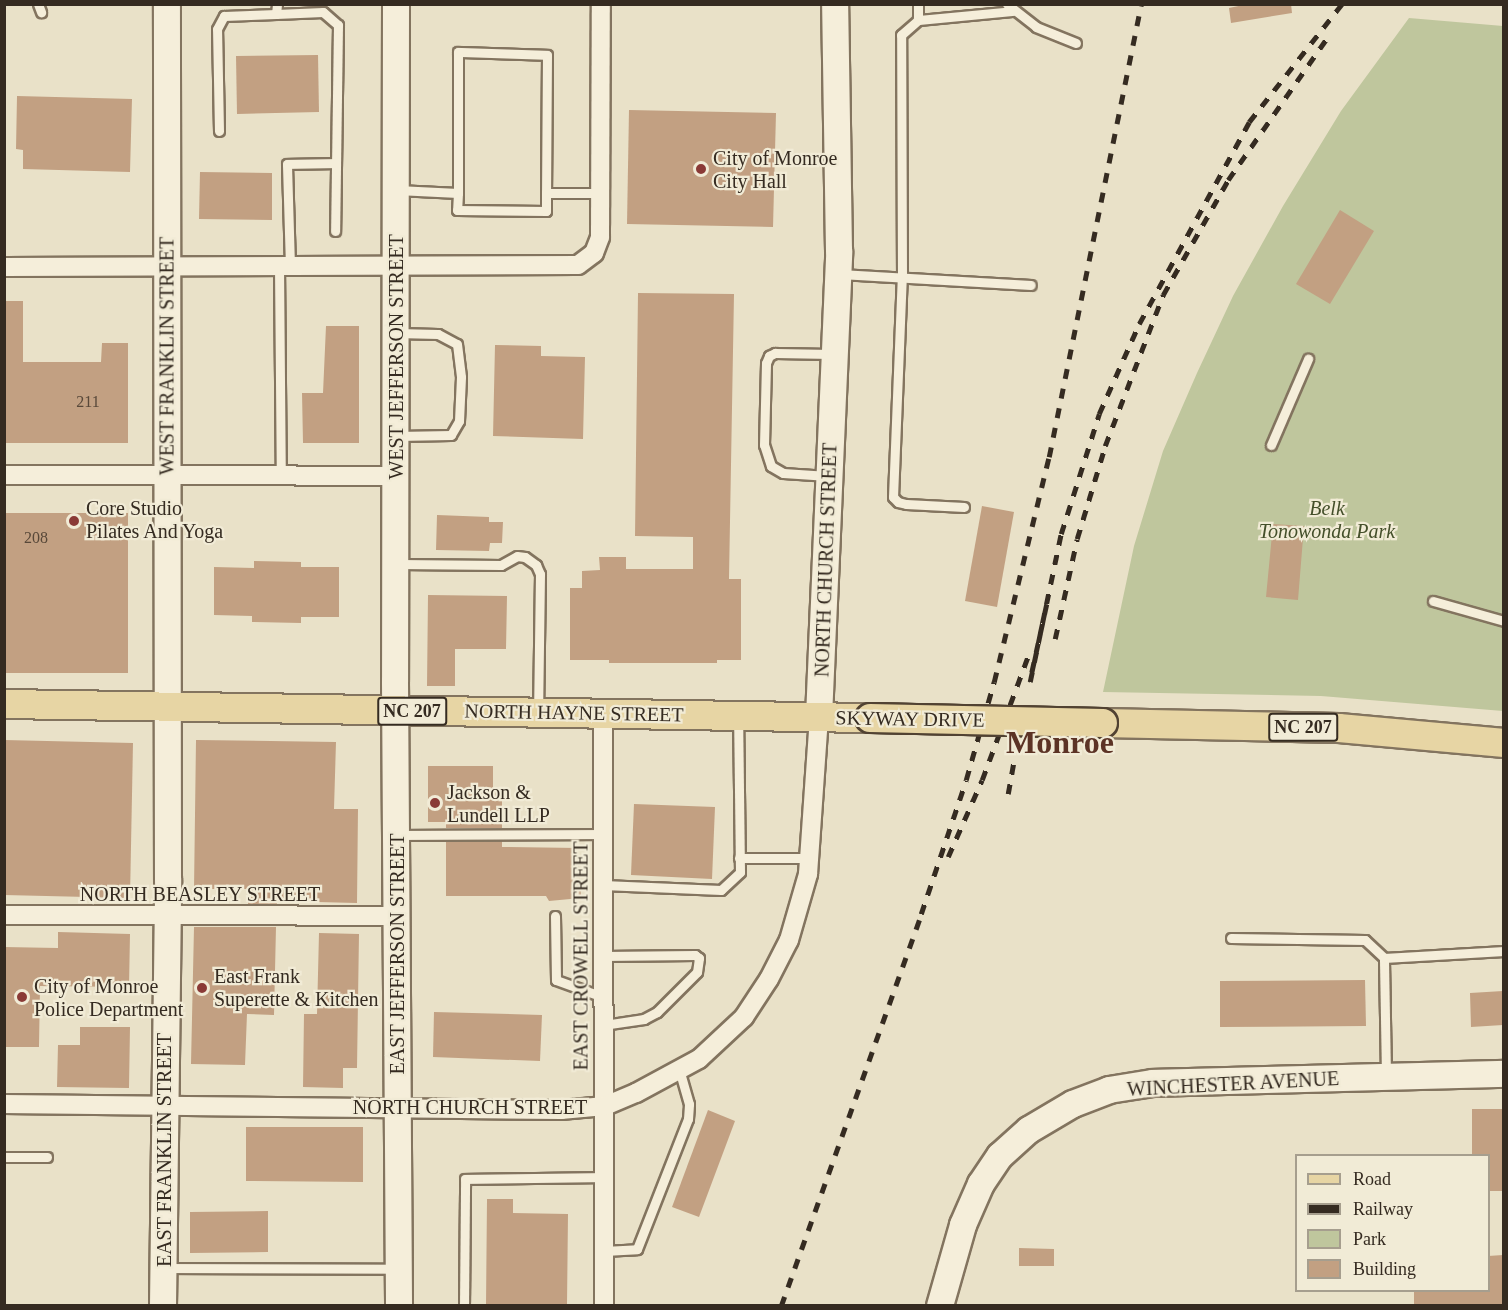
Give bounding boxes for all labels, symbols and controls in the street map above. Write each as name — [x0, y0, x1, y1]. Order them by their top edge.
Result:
place label: City of Monroe City Hall — [713, 146, 837, 193]
marker: City of Monroe City Hall — [694, 162, 708, 176]
street label: WEST JEFFERSON STREET — [384, 234, 408, 480]
street label: WEST FRANKLIN STREET — [155, 237, 179, 475]
house number: 211 — [76, 392, 100, 412]
street label: NORTH CHURCH STREET — [810, 442, 842, 678]
park label: Belk Tonowonda Park — [1259, 496, 1395, 543]
place label: Core Studio Pilates And Yoga — [86, 497, 225, 544]
marker: Core Studio Pilates And Yoga — [67, 514, 81, 528]
house number: 208 — [24, 528, 48, 548]
road number: NC 207 — [376, 696, 448, 726]
street label: NORTH HAYNE STREET — [464, 699, 684, 727]
street label: SKYWAY DRIVE — [835, 706, 985, 732]
road number: NC 207 — [1267, 712, 1339, 742]
district label: Monroe — [1006, 723, 1114, 761]
place label: Jackson & Lundell LLP — [447, 780, 550, 827]
marker: Jackson & Lundell LLP — [428, 796, 442, 810]
street label: EAST JEFFERSON STREET — [385, 833, 409, 1075]
street label: EAST CROWELL STREET — [569, 841, 593, 1071]
street label: NORTH BEASLEY STREET — [79, 882, 321, 906]
place label: East Frank Superette & Kitchen — [214, 964, 378, 1011]
place label: City of Monroe Police Department — [34, 974, 183, 1021]
marker: East Frank Superette & Kitchen — [195, 981, 209, 995]
marker: City of Monroe Police Department — [15, 990, 29, 1004]
street label: EAST FRANKLIN STREET — [152, 1033, 176, 1267]
street label: WINCHESTER AVENUE — [1126, 1066, 1340, 1102]
street label: NORTH CHURCH STREET — [353, 1095, 587, 1119]
legend — [1295, 1154, 1490, 1292]
text: Road — [1353, 1169, 1391, 1189]
text: Railway — [1353, 1199, 1413, 1219]
text: Park — [1353, 1229, 1386, 1249]
text: Building — [1353, 1259, 1416, 1279]

